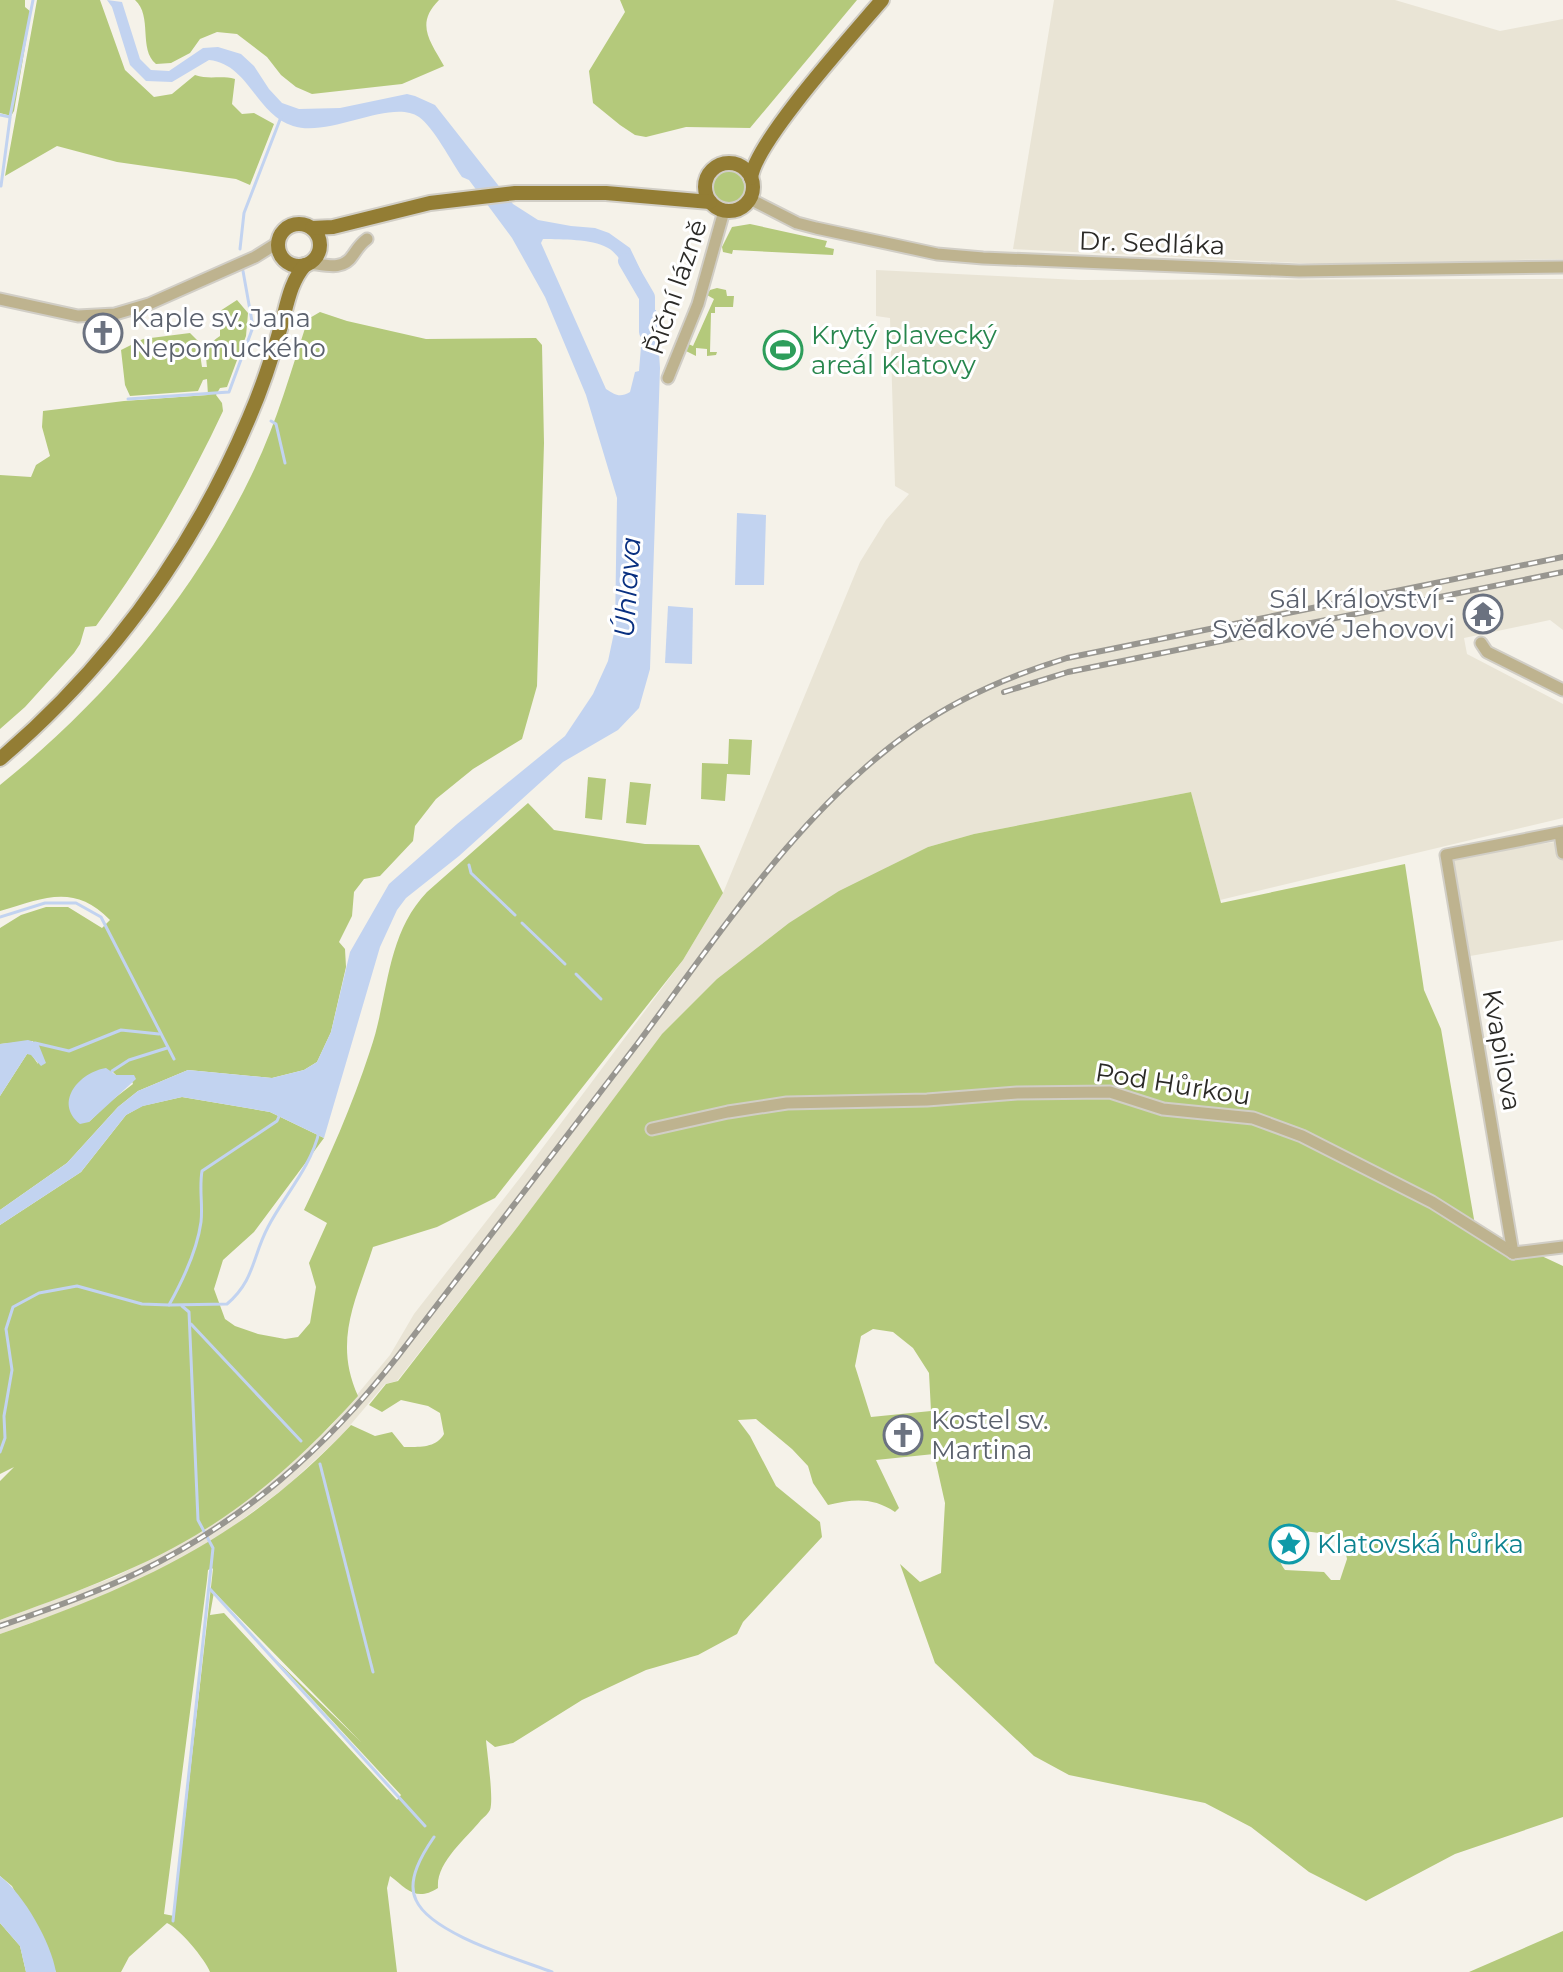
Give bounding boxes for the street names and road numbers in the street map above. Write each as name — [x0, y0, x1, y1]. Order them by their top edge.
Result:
street label: Říční lázně — [638, 215, 714, 359]
street label: Dr. Sedláka — [1078, 224, 1226, 262]
street label: Kvapilova — [1476, 987, 1528, 1113]
street label: Pod Hůrkou — [1093, 1056, 1253, 1112]

